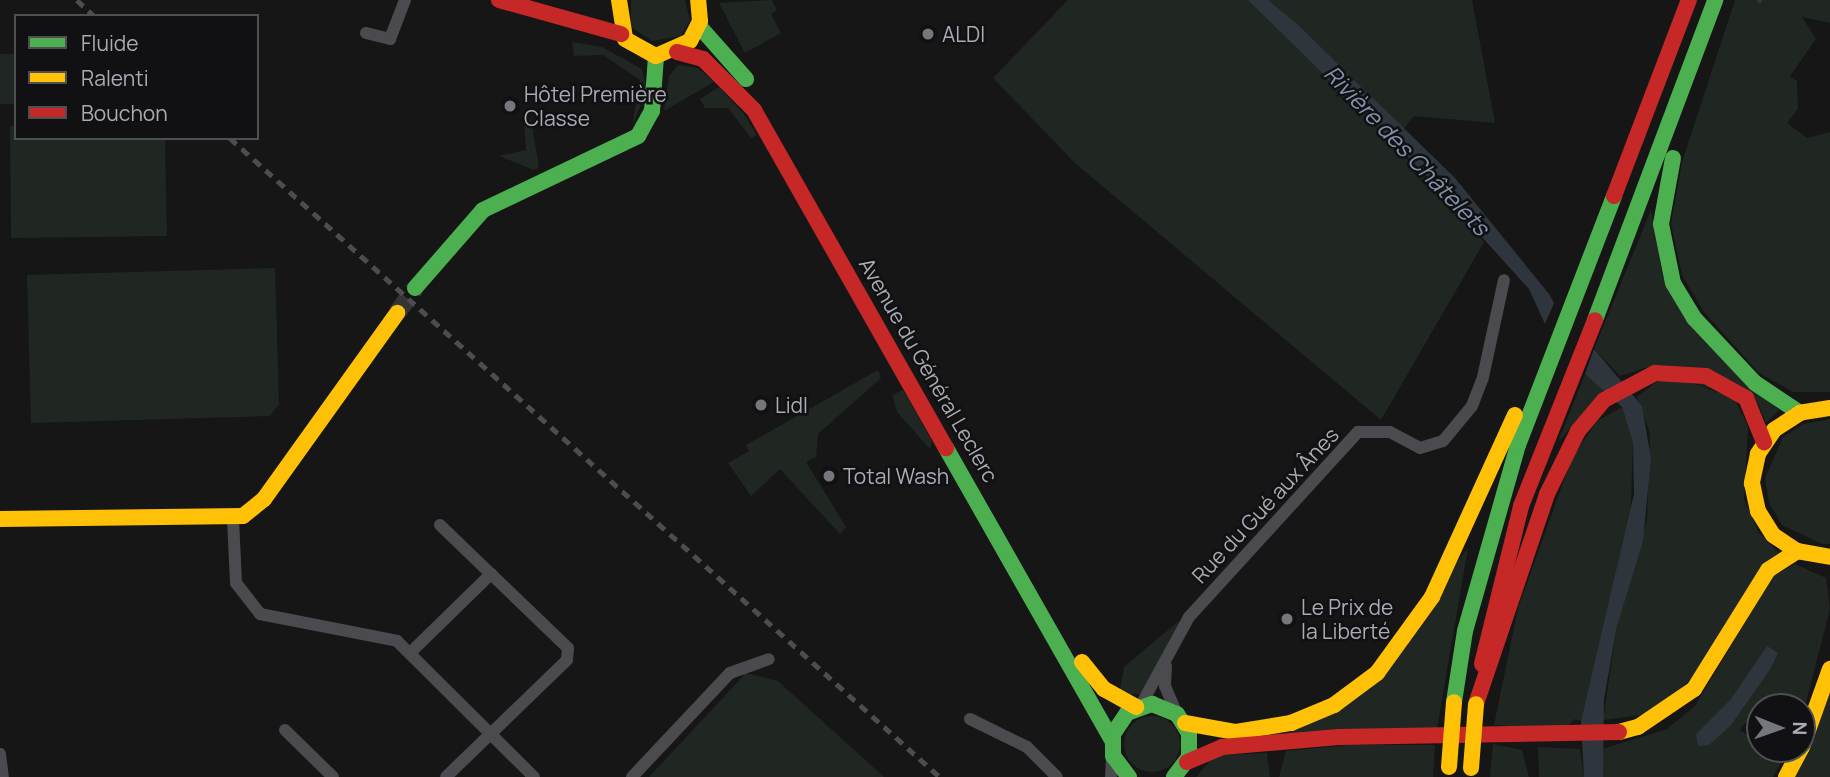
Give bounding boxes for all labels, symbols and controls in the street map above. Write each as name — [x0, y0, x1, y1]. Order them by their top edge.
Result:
legend — [14, 14, 259, 140]
place label: ALDI — [942, 21, 985, 47]
marker: ALDI — [920, 26, 936, 42]
text: Fluide — [81, 29, 139, 57]
water label: Rivière des Châtelets — [1319, 59, 1495, 241]
text: Ralenti — [81, 64, 149, 92]
place label: Hôtel Première Classe — [524, 81, 667, 131]
marker: Hôtel Première Classe — [502, 98, 518, 114]
text: Bouchon — [81, 99, 168, 127]
street label: Avenue du Général Leclerc — [854, 253, 1004, 487]
place label: Lidl — [775, 392, 808, 418]
marker: Lidl — [753, 397, 769, 413]
street label: Rue du Gué aux Ânes — [1186, 422, 1344, 588]
place label: Total Wash — [843, 463, 949, 489]
marker: Total Wash — [821, 468, 837, 484]
place label: Le Prix de la Liberté — [1301, 594, 1393, 644]
marker: Le Prix de la Liberté — [1279, 611, 1295, 627]
north arrow — [1746, 693, 1816, 763]
text: N — [1787, 721, 1813, 735]

